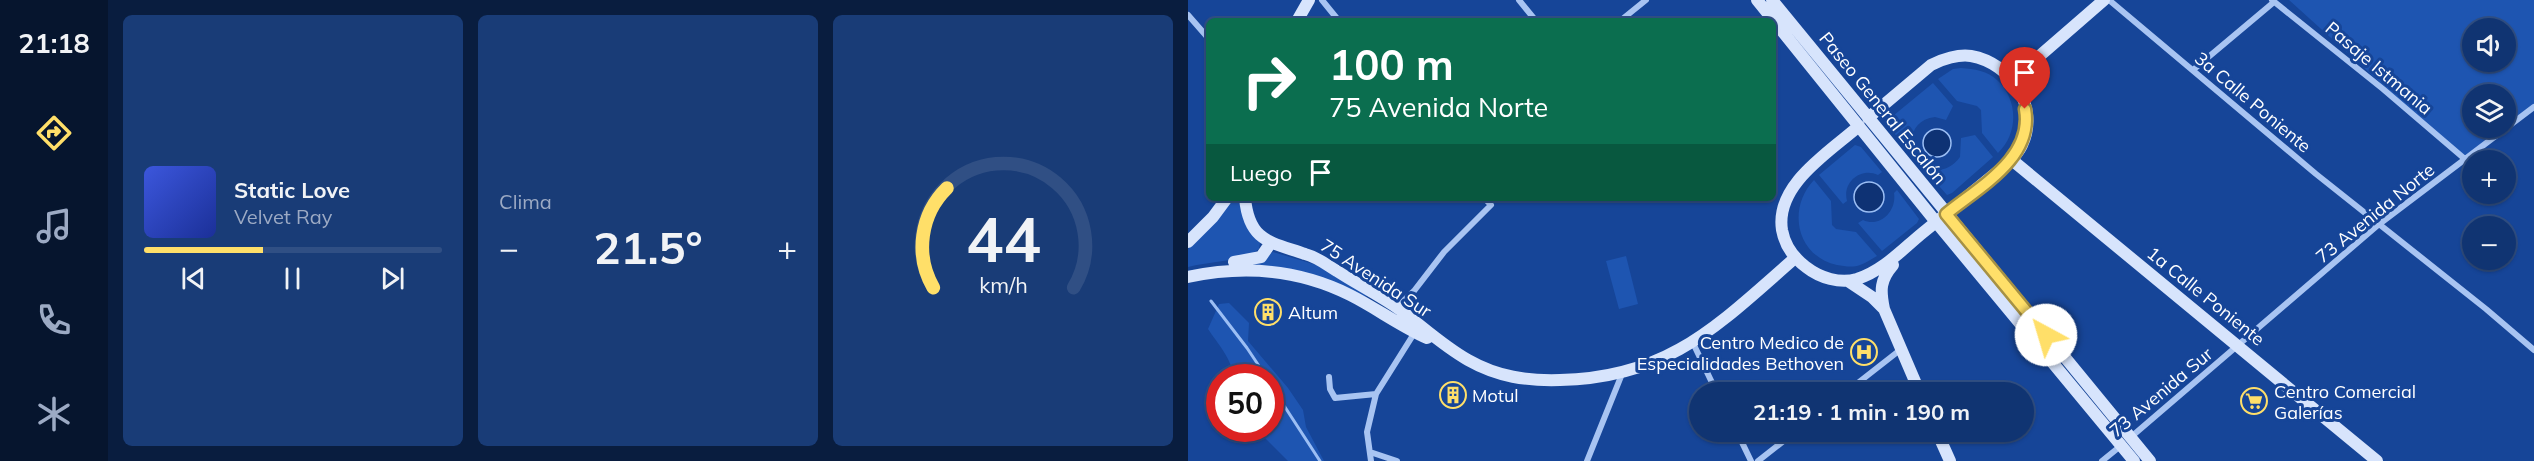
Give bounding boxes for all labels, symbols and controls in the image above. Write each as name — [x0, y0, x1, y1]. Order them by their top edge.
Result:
street label: Pasaje Istmania — [2321, 17, 2437, 119]
map controls — [2462, 18, 2516, 270]
button: sound — [2462, 18, 2516, 72]
text: 21:18 — [18, 26, 90, 60]
street label: Paseo General Escalón — [1814, 27, 1952, 189]
text: 100 m — [1329, 38, 1454, 91]
icon: right — [1230, 42, 1308, 120]
pin — [1999, 47, 2050, 109]
street label: 3a Calle Poniente — [2190, 47, 2316, 157]
icon: arrive — [2008, 56, 2041, 89]
button: layers — [2462, 84, 2516, 138]
text: 75 Avenida Norte — [1329, 90, 1548, 124]
icon: directions — [33, 112, 75, 154]
button: + — [2462, 150, 2516, 204]
icon: arrive — [1304, 156, 1337, 189]
street label: 73 Avenida Norte — [2311, 158, 2439, 268]
text: Luego — [1230, 159, 1292, 187]
text: Static Love — [234, 176, 350, 204]
text: Clima — [499, 189, 552, 214]
text: 44 — [966, 199, 1040, 278]
text: Velvet Ray — [234, 204, 332, 229]
icon: music — [33, 205, 75, 247]
button: − — [2462, 216, 2516, 270]
text: 21.5° — [593, 219, 703, 275]
text: − — [499, 227, 519, 268]
text: + — [777, 227, 797, 268]
street label: 75 Avenida Sur — [1316, 234, 1436, 323]
street label: 1a Calle Poniente — [2142, 241, 2270, 351]
icon: previous — [177, 262, 210, 295]
icon: pause — [276, 262, 309, 295]
icon: next — [376, 262, 409, 295]
text: km/h — [979, 271, 1027, 298]
building icon: Altum — [1253, 297, 1283, 327]
icon: phone — [33, 299, 75, 341]
place label: Altum — [1288, 301, 1338, 324]
position arrow — [2014, 303, 2078, 367]
place label: Centro Medico de Especialidades Bethoven — [1637, 331, 1844, 375]
hospital icon: Centro Medico de Especialidades Bethoven — [1849, 337, 1879, 367]
street label: 73 Avenida Sur — [2105, 342, 2218, 442]
speed limit sign: 50 — [1206, 364, 1284, 442]
building icon: Motul — [1438, 380, 1468, 410]
place label: Centro Comercial Galerías — [2274, 380, 2416, 424]
place label: Motul — [1472, 384, 1519, 407]
supermarket icon: Centro Comercial Galerías — [2239, 386, 2269, 416]
icon: climate — [33, 393, 75, 435]
text: 21:19 · 1 min · 190 m — [1753, 398, 1970, 426]

